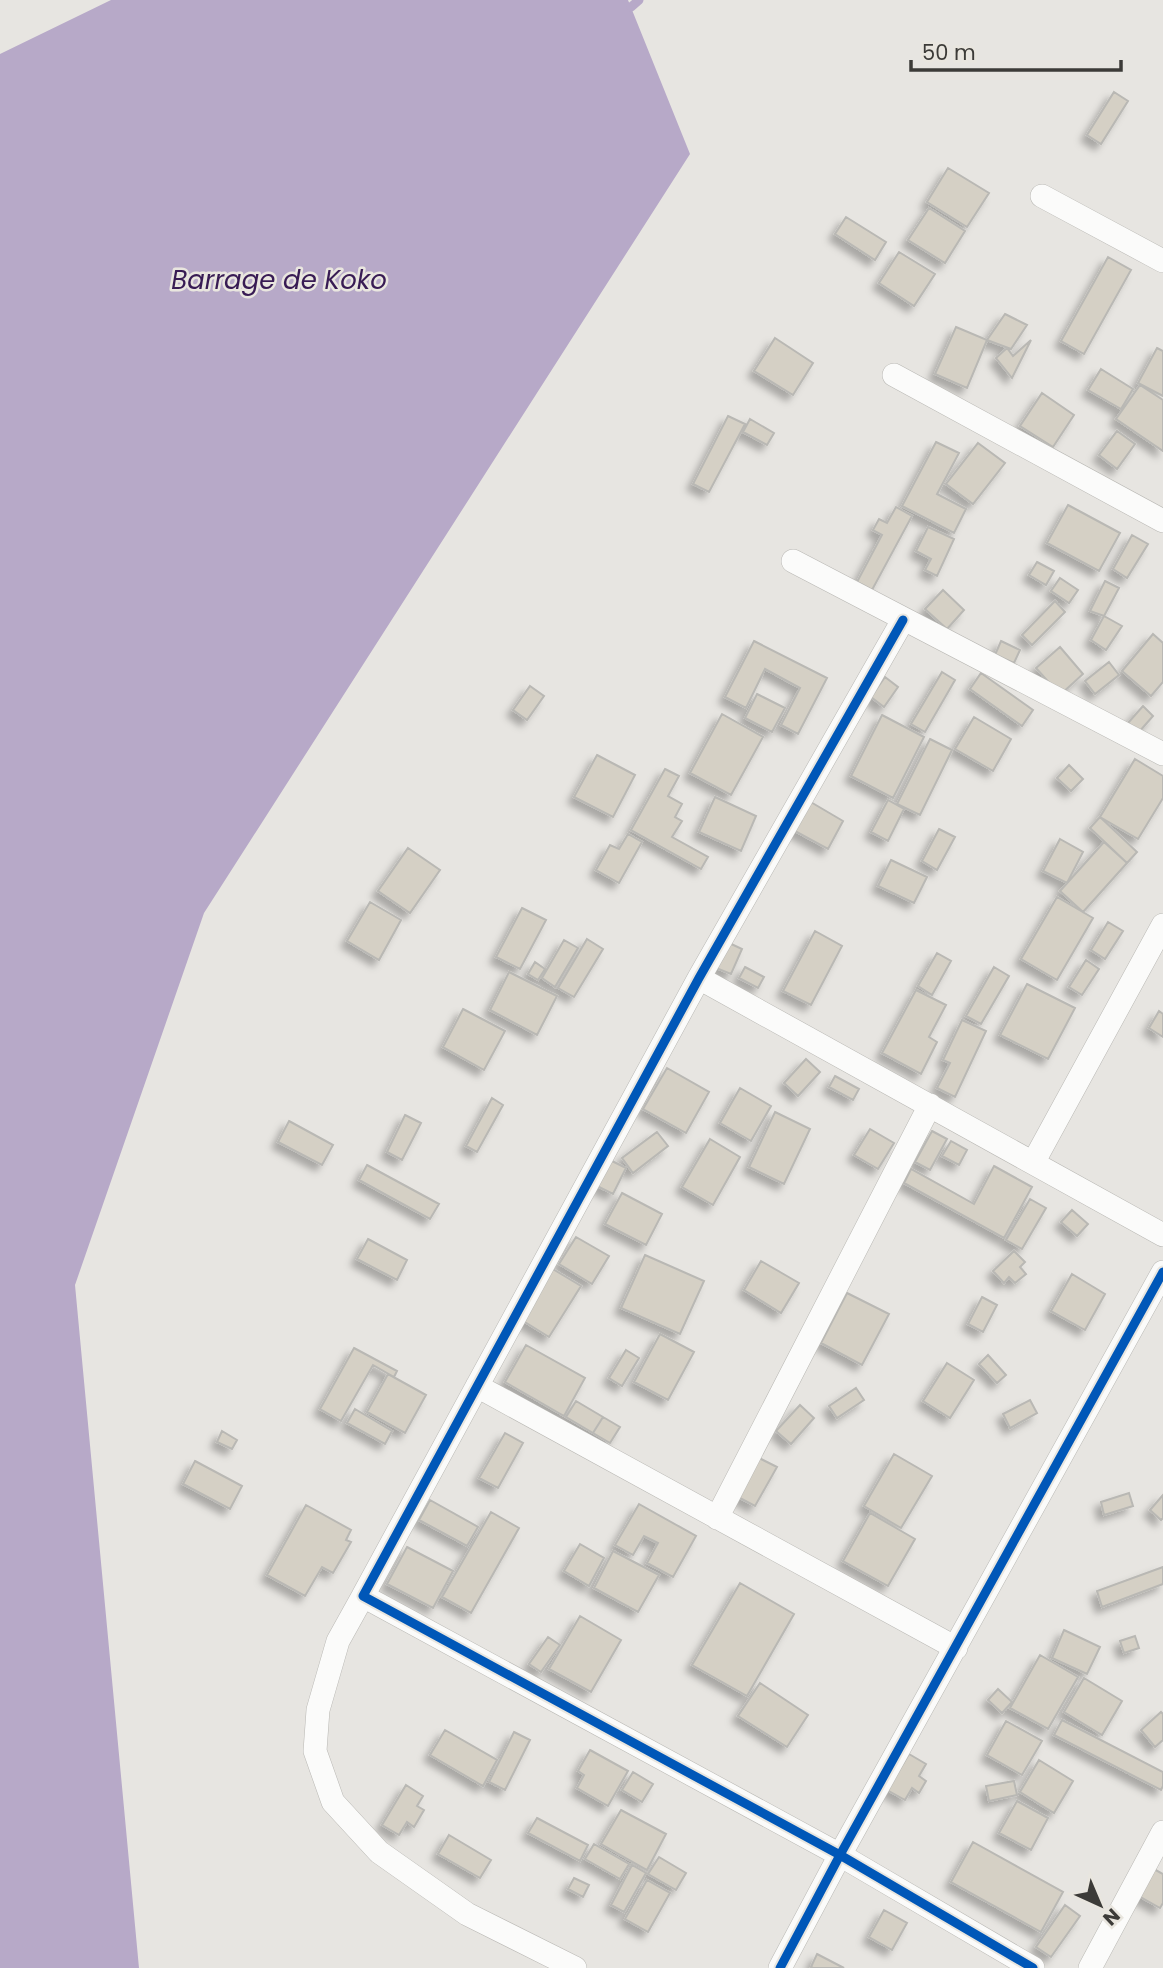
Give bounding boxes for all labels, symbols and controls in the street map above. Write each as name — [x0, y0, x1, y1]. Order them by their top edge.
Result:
scale bar — [911, 28, 1121, 72]
text: 50 m — [922, 38, 976, 67]
water label: Barrage de Koko — [171, 262, 387, 298]
north arrow — [1065, 1870, 1135, 1940]
text: N — [1097, 1902, 1126, 1932]

